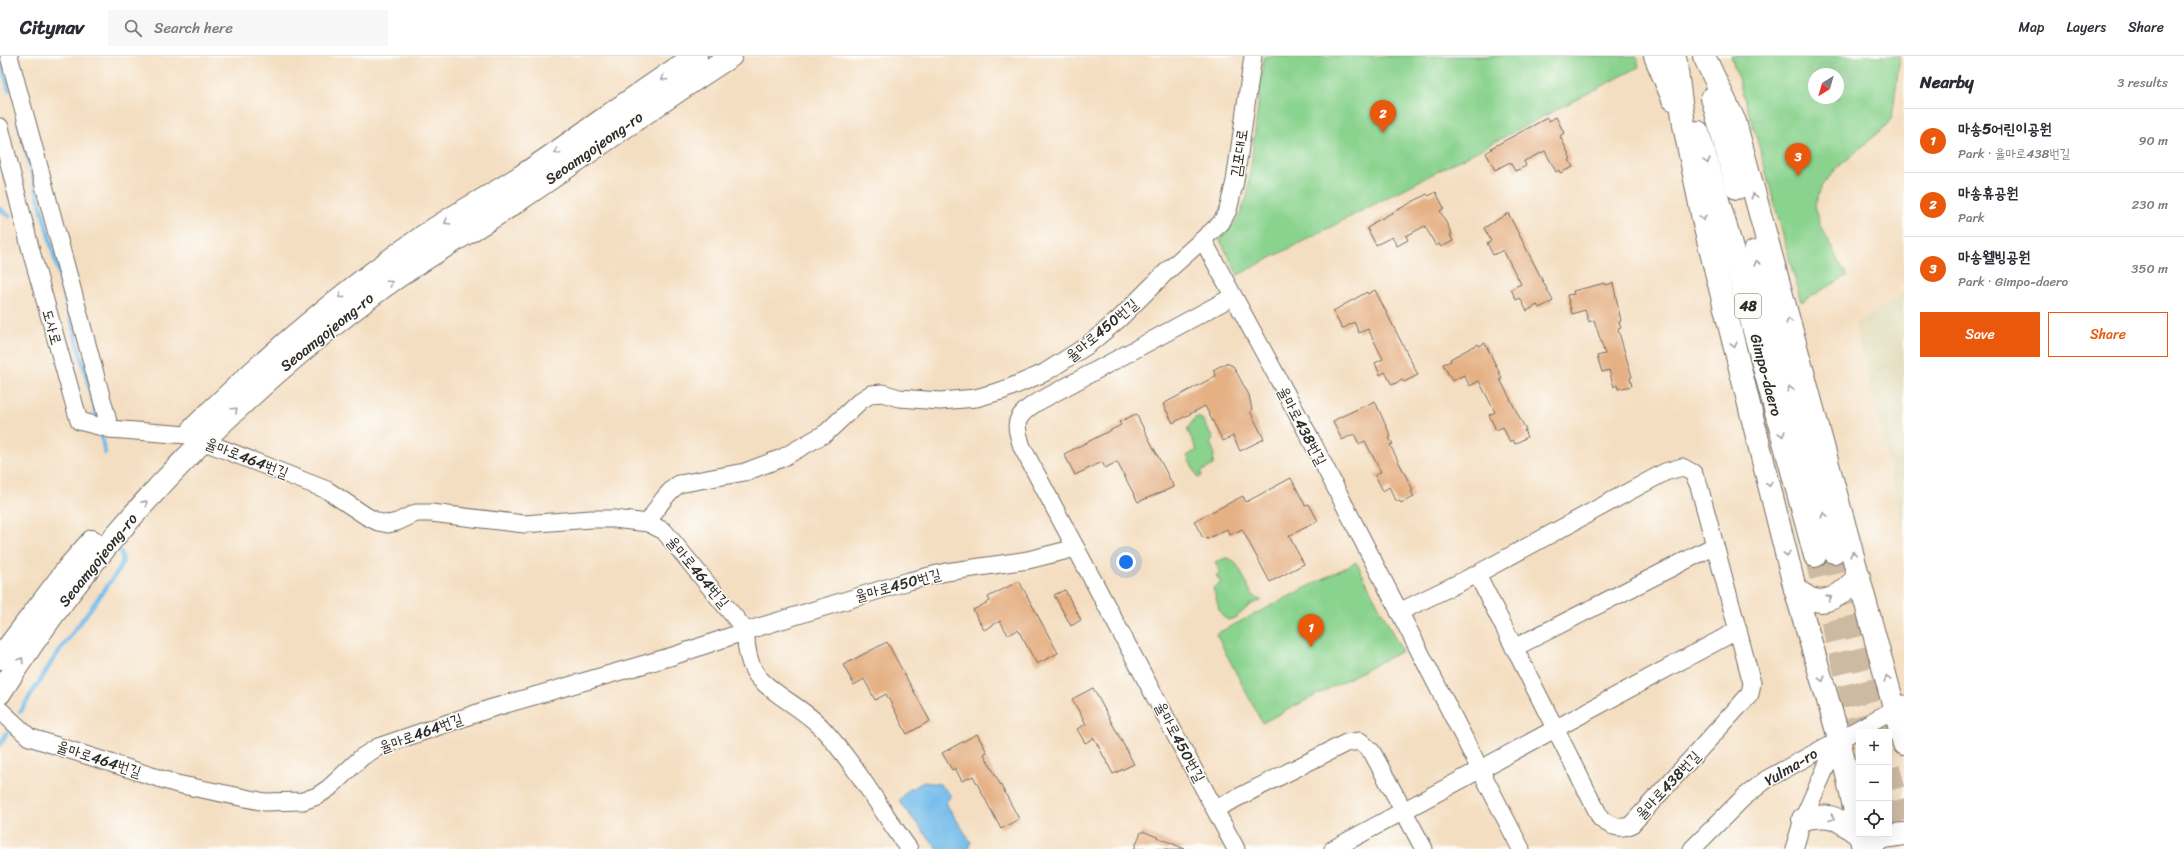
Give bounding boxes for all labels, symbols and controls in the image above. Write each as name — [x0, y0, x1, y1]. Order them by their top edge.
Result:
search box — [108, 10, 388, 46]
text: Citynav — [20, 11, 84, 44]
text: Search here — [154, 15, 233, 41]
text: Map — [2019, 15, 2044, 40]
text: Layers — [2066, 15, 2106, 40]
text: Share — [2128, 15, 2164, 40]
icon: search — [122, 17, 144, 39]
text: Nearby — [1920, 67, 1974, 97]
north arrow — [1808, 68, 1844, 104]
text: 3 results — [2117, 71, 2168, 94]
one-way arrow — [661, 73, 668, 80]
pin: 2 — [1370, 100, 1396, 133]
street label: Seoamgojeong-ro — [539, 104, 649, 192]
text: 마송5어린이공원 — [1958, 116, 2052, 142]
street label: 김포대로 — [1223, 127, 1255, 179]
text: 1 — [1930, 129, 1936, 152]
text: 90 m — [2138, 129, 2168, 152]
text: Park · 율마로438번길 — [1958, 142, 2070, 165]
pin: 3 — [1785, 143, 1811, 176]
one-way arrow — [554, 147, 561, 155]
one-way arrow — [1702, 157, 1711, 164]
text: 마송휴공원 — [1958, 180, 2018, 206]
one-way arrow — [1750, 193, 1759, 200]
text: 2 — [1929, 193, 1937, 216]
text: 230 m — [2132, 193, 2168, 216]
text: Park — [1958, 206, 1985, 229]
one-way arrow — [1699, 215, 1707, 222]
one-way arrow — [444, 217, 451, 224]
text: 마송웰빙공원 — [1958, 244, 2030, 270]
text: 3 — [1929, 257, 1937, 280]
text: 350 m — [2131, 257, 2168, 280]
one-way arrow — [1753, 260, 1762, 267]
text: Park · Gimpo-daero — [1958, 270, 2068, 293]
one-way arrow — [385, 281, 392, 288]
street label: Seoamgojeong-ro — [274, 286, 380, 378]
one-way arrow — [338, 291, 345, 298]
street label: 율마로450번길 — [1060, 292, 1144, 368]
road number: 48 — [1735, 294, 1761, 318]
street label: 도사로 — [35, 306, 69, 348]
button: Save — [1920, 312, 2040, 357]
button: Share — [2048, 312, 2168, 357]
one-way arrow — [1785, 318, 1794, 325]
street label: Gimpo-daero — [1743, 331, 1790, 420]
one-way arrow — [1730, 341, 1738, 348]
street label: 율마로438번길 — [1270, 381, 1334, 471]
one-way arrow — [1787, 386, 1795, 392]
one-way arrow — [231, 408, 238, 415]
street label: 율마로464번길 — [201, 430, 293, 486]
one-way arrow — [1777, 431, 1786, 438]
one-way arrow — [1765, 481, 1773, 488]
one-way arrow — [140, 500, 148, 508]
street label: Seoamgojeong-ro — [52, 507, 144, 613]
one-way arrow — [1820, 512, 1828, 518]
street label: 율마로464번길 — [660, 530, 736, 614]
one-way arrow — [1782, 550, 1790, 557]
one-way arrow — [1849, 551, 1858, 558]
your location — [1116, 552, 1136, 572]
street label: 율마로450번길 — [852, 561, 944, 609]
one-way arrow — [1826, 595, 1833, 603]
pin: 1 — [1298, 614, 1324, 647]
one-way arrow — [16, 657, 23, 664]
one-way arrow — [1817, 675, 1826, 682]
one-way arrow — [1883, 676, 1892, 683]
street label: 율마로450번길 — [1148, 697, 1212, 787]
street label: 율마로464번길 — [375, 706, 467, 760]
map controls — [1856, 729, 1892, 837]
button: + — [1856, 729, 1892, 765]
street label: 율마로464번길 — [53, 733, 145, 785]
street label: Yulma-ro — [1759, 740, 1823, 793]
street label: 율마로438번길 — [1629, 744, 1707, 826]
button: − — [1856, 765, 1892, 801]
button: locate — [1856, 801, 1892, 837]
one-way arrow — [1829, 813, 1836, 822]

